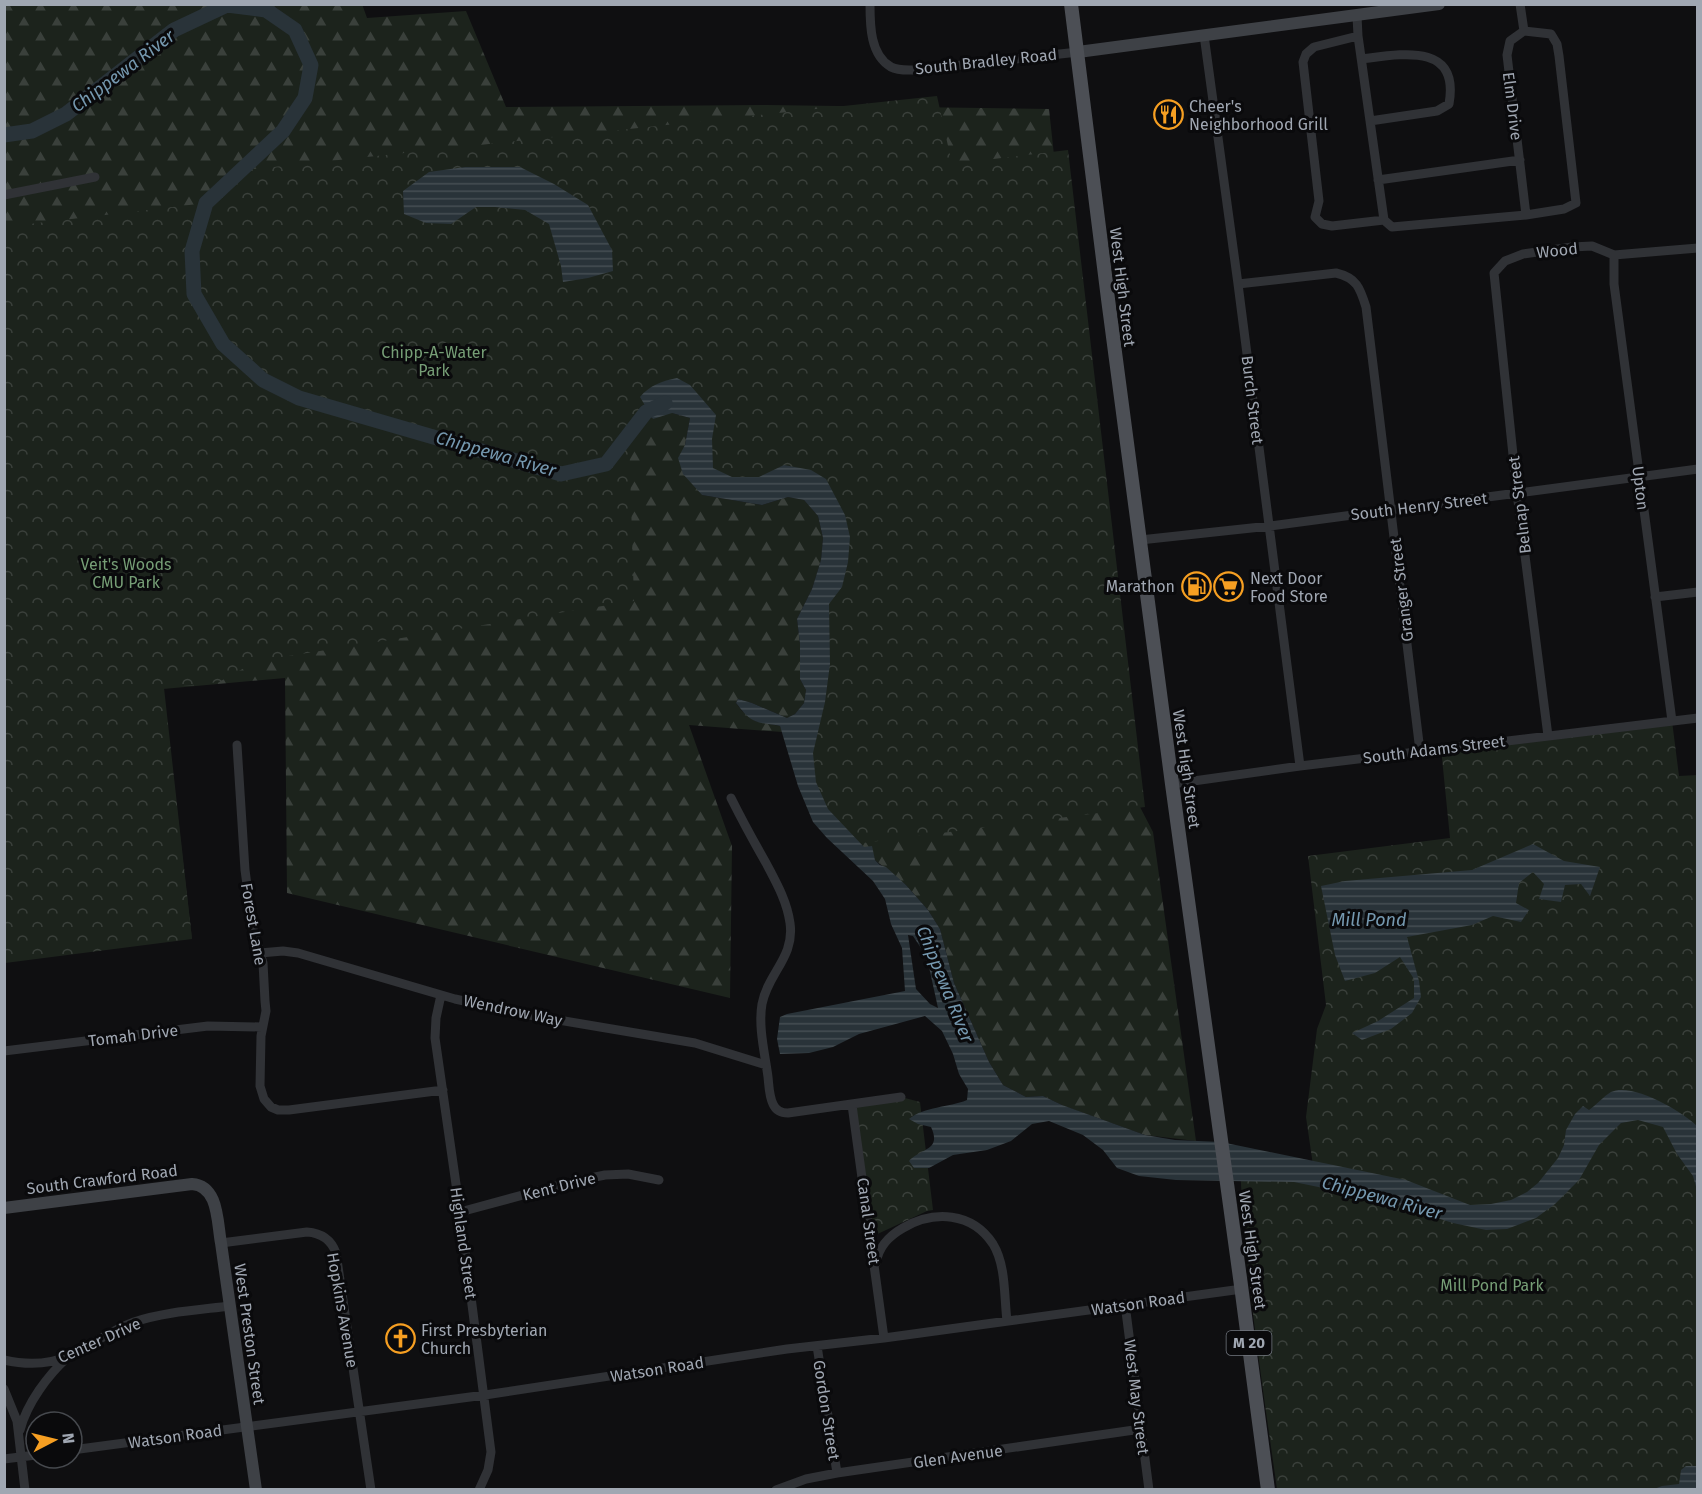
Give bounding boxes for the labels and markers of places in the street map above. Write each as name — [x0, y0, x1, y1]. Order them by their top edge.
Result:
place label: Cheer's Neighborhood Grill — [1189, 97, 1328, 134]
restaurant icon: Cheer's Neighborhood Grill — [1152, 99, 1184, 131]
place label: Next Door Food Store — [1250, 569, 1328, 606]
fuel station icon: Marathon — [1180, 570, 1212, 602]
supermarket icon: Next Door Food Store — [1213, 571, 1245, 603]
place label: Marathon — [1106, 577, 1175, 596]
place label: First Presbyterian Church — [421, 1321, 547, 1358]
church icon: First Presbyterian Church — [384, 1323, 416, 1355]

